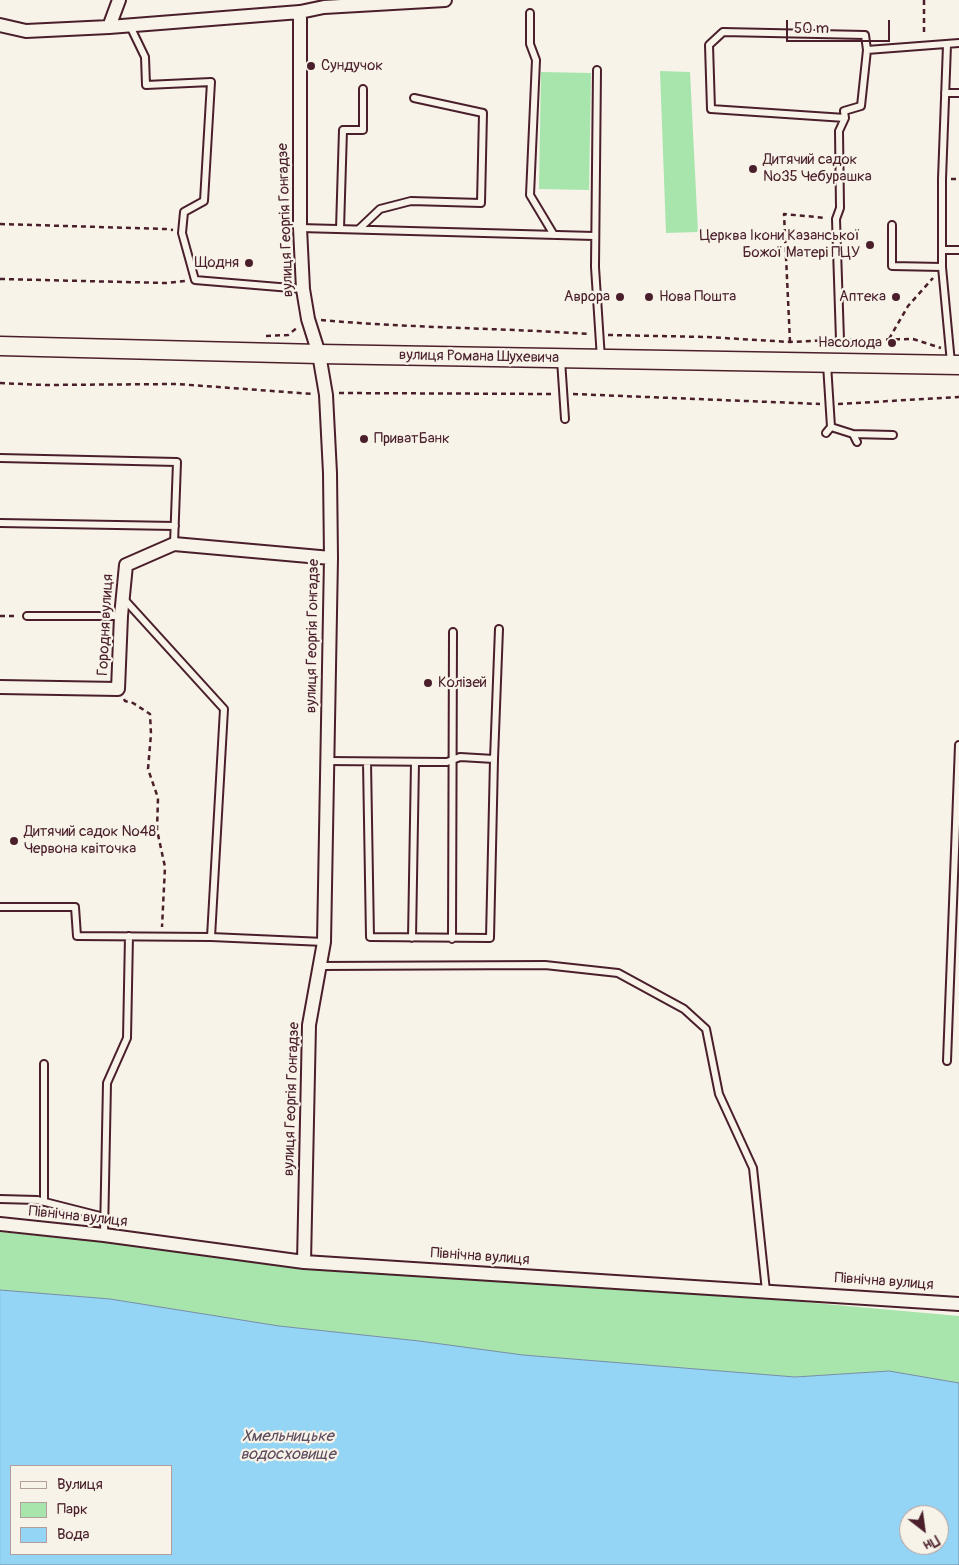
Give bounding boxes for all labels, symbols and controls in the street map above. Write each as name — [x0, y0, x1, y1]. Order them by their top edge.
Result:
scale bar — [789, 10, 893, 42]
text: 50 m — [794, 19, 829, 38]
place label: Сундучок — [321, 57, 383, 75]
marker: Сундучок — [305, 60, 317, 72]
street label: вулиця Георгія Гонгадзе — [274, 143, 298, 297]
place label: Дитячий садок №35 Чебурашка — [763, 151, 872, 186]
marker: Дитячий садок №35 Чебурашка — [747, 163, 759, 175]
place label: Церква Ікони Казанської Божої Матері ПЦУ — [699, 227, 860, 262]
marker: Церква Ікони Казанської Божої Матері ПЦУ — [864, 239, 876, 251]
place label: Щодня — [194, 254, 239, 272]
marker: Щодня — [243, 257, 255, 269]
place label: Аврора — [564, 288, 610, 306]
place label: Нова Пошта — [659, 288, 736, 306]
place label: Аптека — [839, 288, 886, 306]
marker: Аврора — [614, 291, 626, 303]
marker: Нова Пошта — [643, 291, 655, 303]
marker: Аптека — [890, 291, 902, 303]
place label: Насолода — [818, 334, 882, 352]
marker: Насолода — [886, 337, 898, 349]
street label: вулиця Романа Шухевича — [399, 347, 559, 367]
place label: ПриватБанк — [374, 430, 450, 448]
marker: ПриватБанк — [358, 433, 370, 445]
street label: вулиця Георгія Гонгадзе — [303, 559, 323, 713]
street label: Городня вулиця — [94, 574, 118, 676]
place label: Колізей — [438, 674, 487, 692]
marker: Колізей — [422, 677, 434, 689]
place label: Дитячий садок №48 Червона квіточка — [24, 823, 156, 858]
marker: Дитячий садок №48 Червона квіточка — [8, 835, 20, 847]
street label: вулиця Георгія Гонгадзе — [280, 1022, 304, 1176]
street label: Північна вулиця — [28, 1203, 128, 1231]
street label: Північна вулиця — [430, 1245, 530, 1269]
street label: Північна вулиця — [834, 1270, 934, 1294]
water label: Хмельницьке водосховище — [240, 1427, 336, 1465]
legend — [10, 1465, 172, 1555]
text: Вулиця — [57, 1475, 103, 1494]
text: Парк — [57, 1500, 88, 1519]
north arrow — [899, 1505, 949, 1555]
text: Вода — [57, 1525, 90, 1544]
text: Пн — [920, 1531, 942, 1554]

